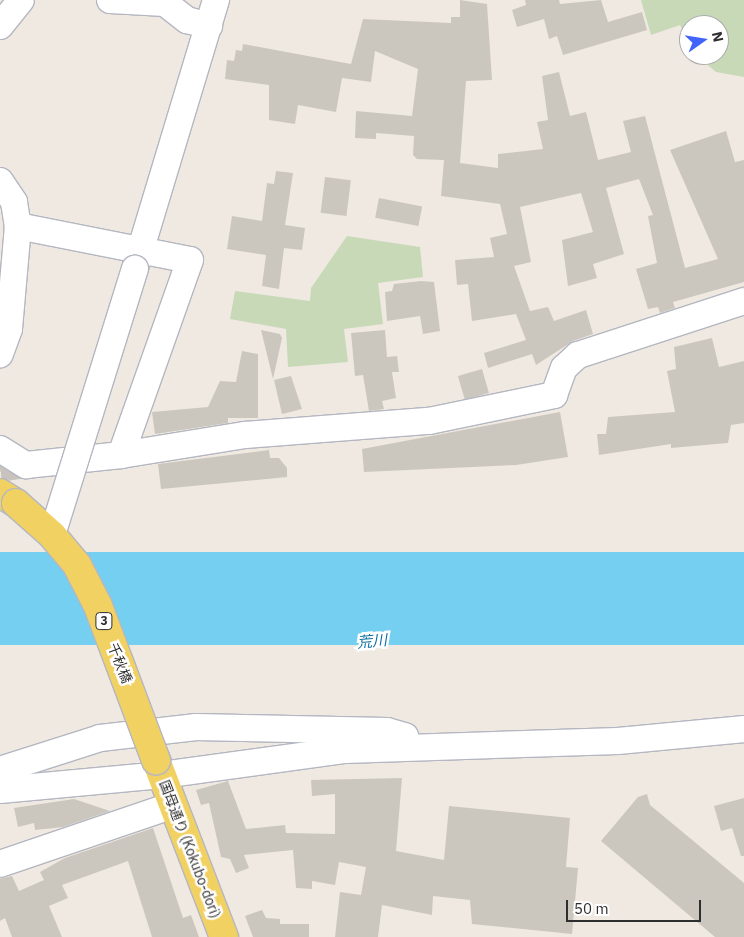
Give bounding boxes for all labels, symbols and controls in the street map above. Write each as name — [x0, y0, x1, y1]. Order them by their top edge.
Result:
north arrow — [679, 15, 729, 65]
text: N — [708, 30, 728, 44]
road number: 3 — [95, 612, 113, 630]
water label: 荒川 — [356, 631, 388, 651]
street label: 千秋橋 — [105, 640, 135, 686]
street label: 国母通り (Kokubo-dori) — [156, 778, 224, 920]
scale bar — [569, 890, 704, 922]
text: 50 m — [574, 899, 609, 918]

